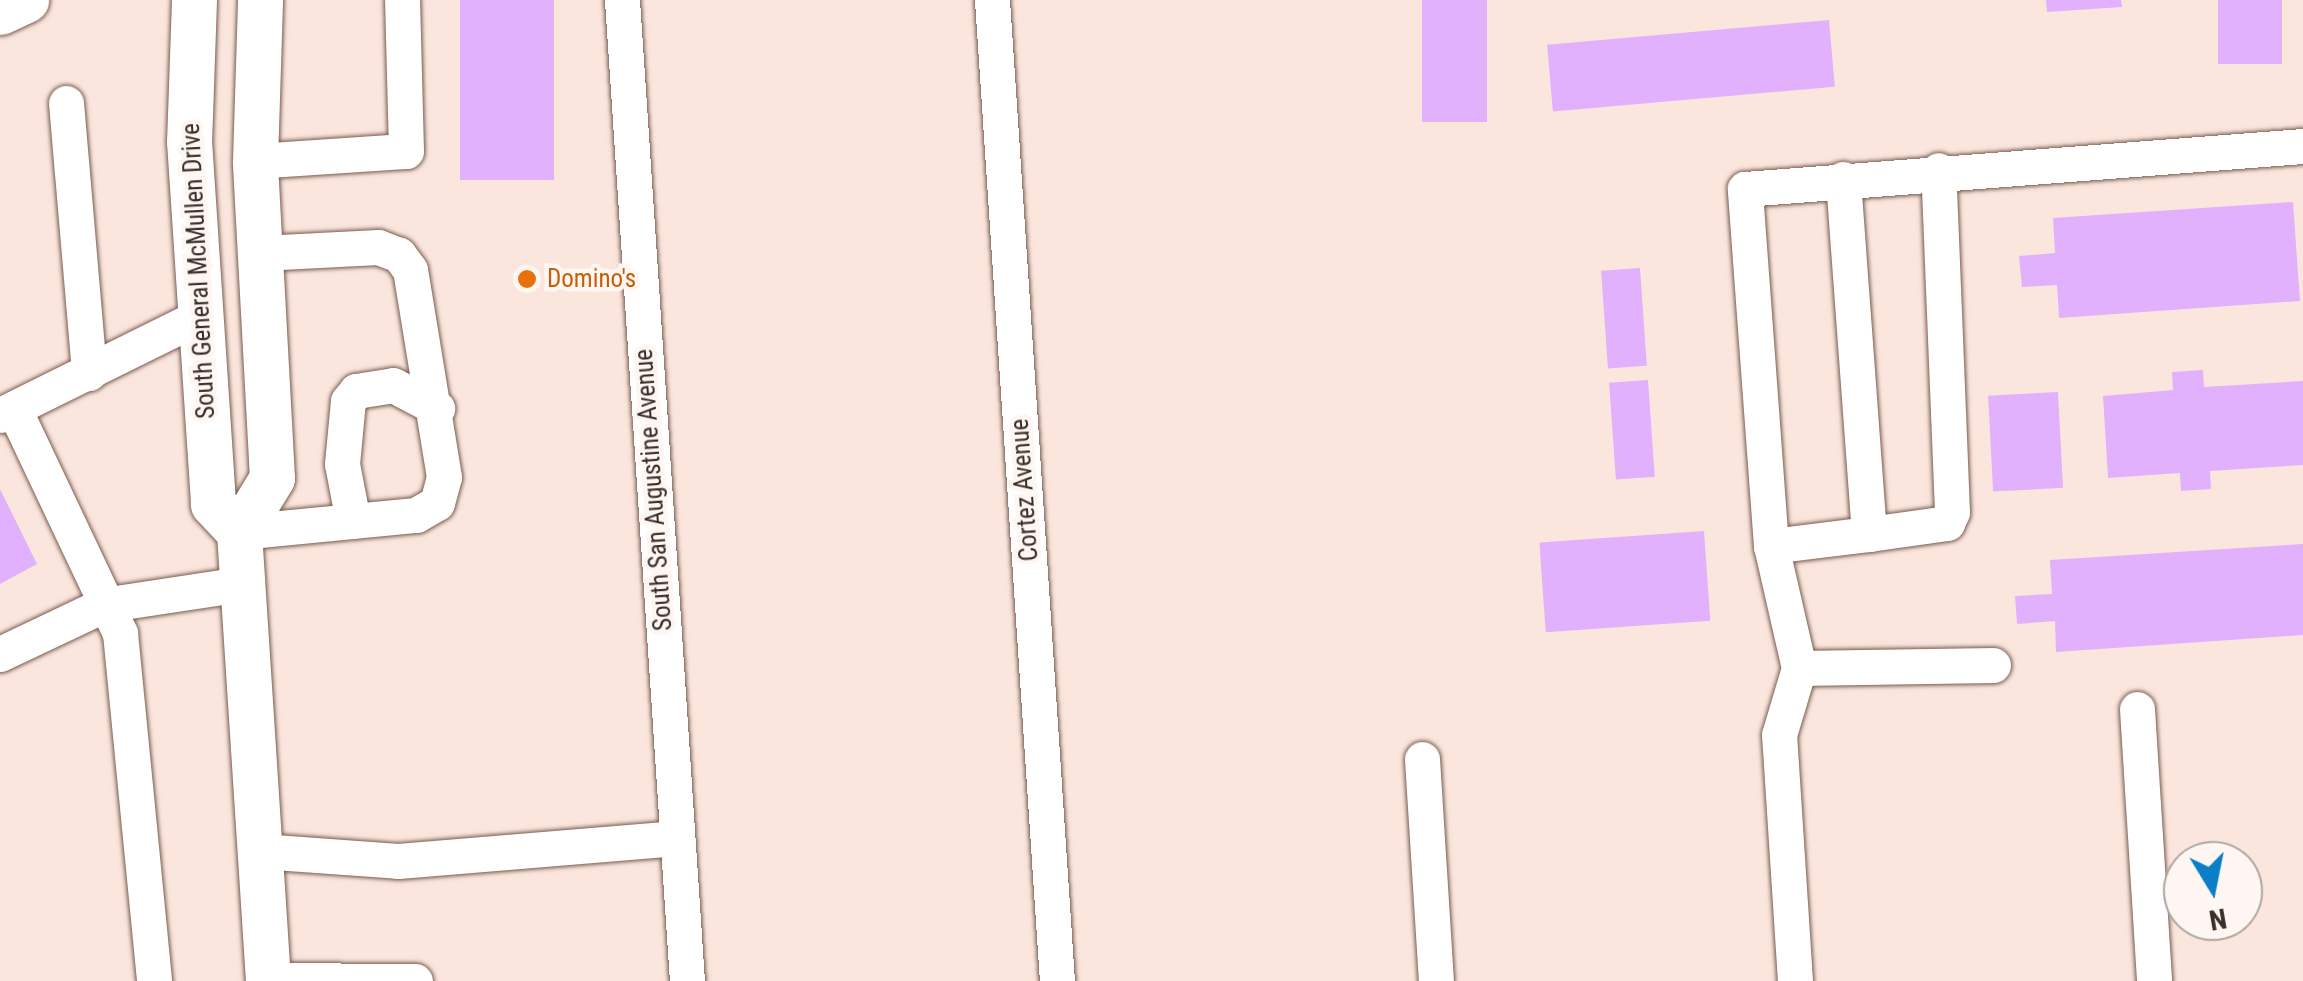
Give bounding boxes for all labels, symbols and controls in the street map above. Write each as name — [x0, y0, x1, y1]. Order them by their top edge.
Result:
street label: South General McMullen Drive — [176, 122, 222, 420]
place label: Domino's — [547, 264, 636, 294]
marker: Domino's — [516, 268, 538, 290]
street label: South San Augustine Avenue — [629, 348, 679, 632]
street label: Cortez Avenue — [1005, 418, 1045, 562]
north arrow — [2163, 841, 2263, 941]
text: N — [2207, 901, 2229, 937]

